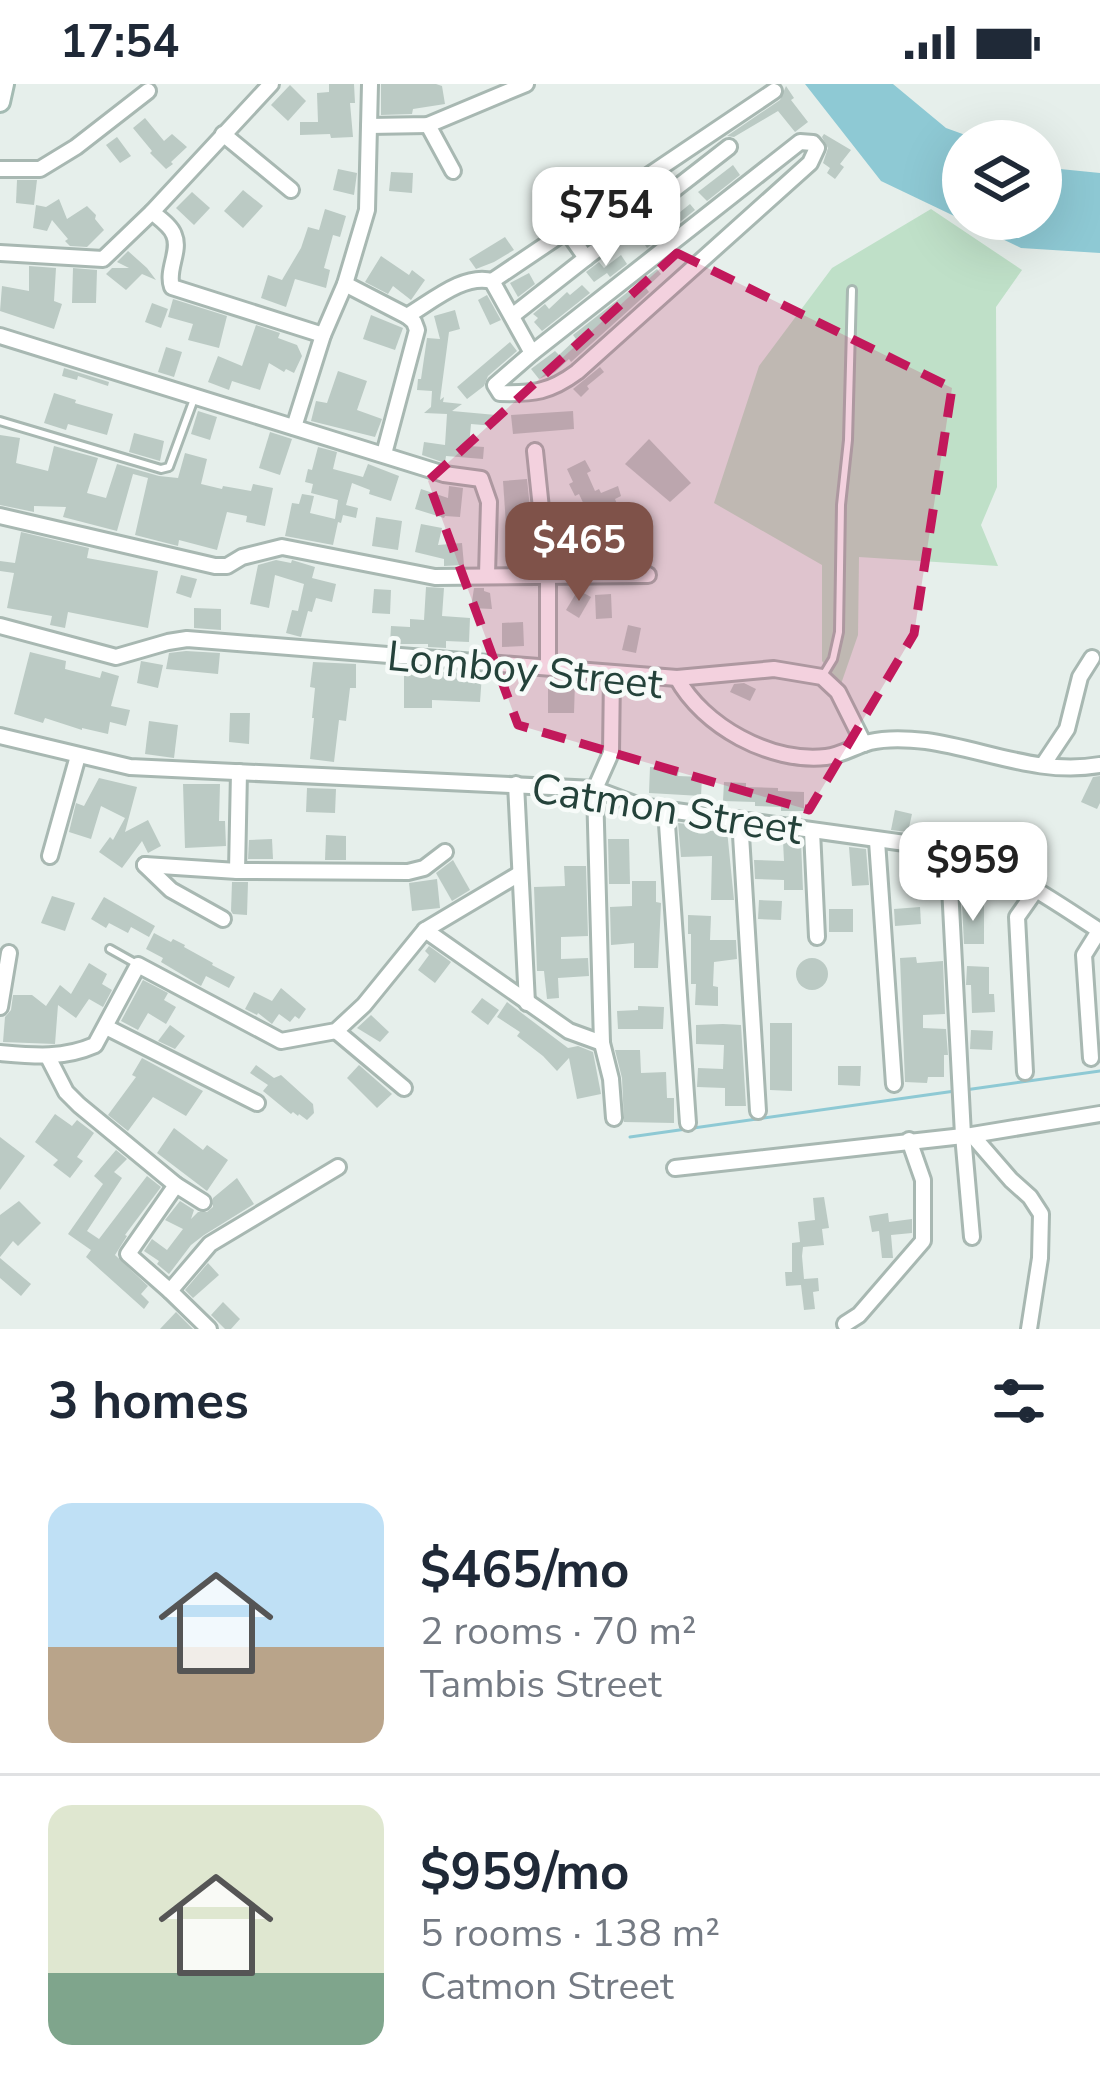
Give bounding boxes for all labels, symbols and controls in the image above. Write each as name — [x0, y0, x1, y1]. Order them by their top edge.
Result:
text: 17:54 — [60, 12, 179, 73]
map controls — [942, 120, 1062, 240]
button: layers — [942, 120, 1062, 240]
pin: $754 — [535, 167, 677, 269]
text: $754 — [559, 179, 653, 232]
pin: $465 — [508, 502, 650, 604]
text: $465 — [532, 514, 626, 567]
street label: Lomboy Street — [384, 628, 666, 713]
street label: Catmon Street — [527, 760, 806, 859]
pin: $959 — [902, 822, 1044, 924]
text: $959 — [926, 834, 1020, 887]
text: 3 homes — [48, 1366, 249, 1436]
icon: filters — [986, 1368, 1052, 1434]
text: $465/mo — [420, 1535, 629, 1605]
icon: home — [144, 1551, 288, 1695]
text: 2 rooms · 70 m² — [420, 1605, 697, 1658]
text: Tambis Street — [420, 1658, 662, 1711]
text: $959/mo — [420, 1837, 629, 1907]
icon: home — [144, 1853, 288, 1997]
text: 5 rooms · 138 m² — [420, 1907, 720, 1960]
text: Catmon Street — [420, 1960, 674, 2013]

